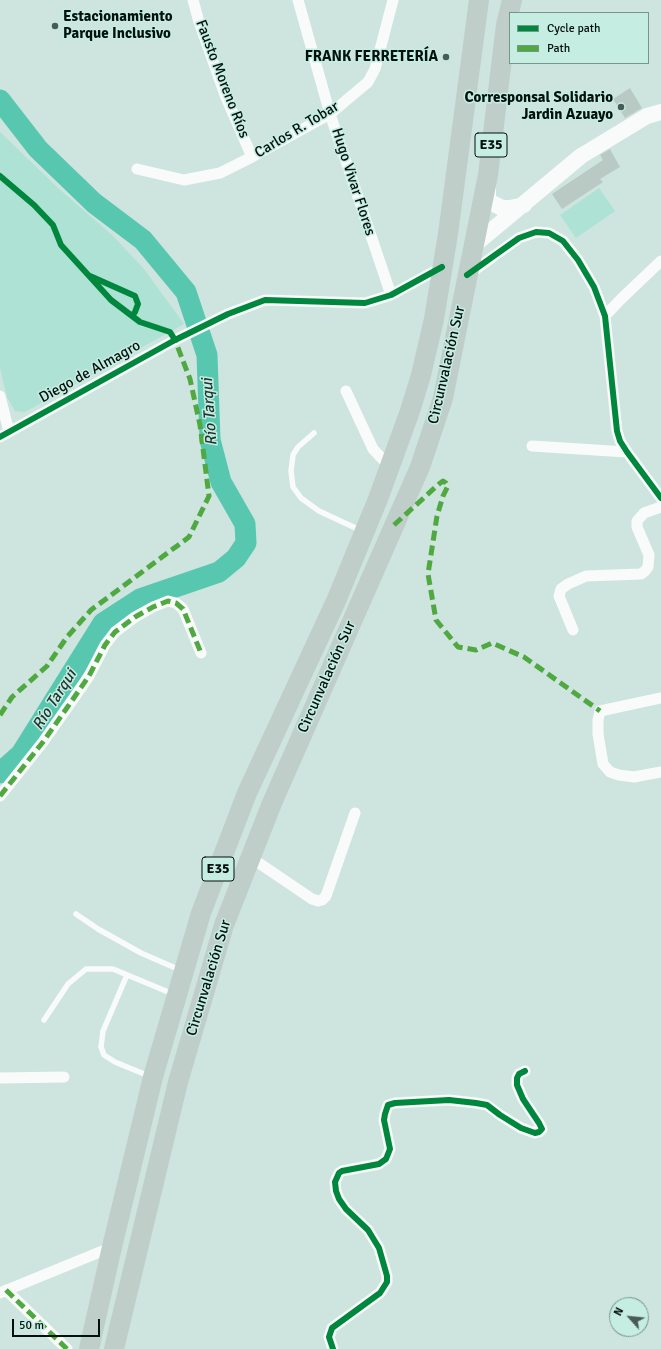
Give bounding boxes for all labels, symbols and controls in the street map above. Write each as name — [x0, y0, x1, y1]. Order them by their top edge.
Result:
place label: Estacionamiento Parque Inclusivo — [63, 8, 173, 43]
legend — [509, 12, 649, 64]
street label: Fausto Moreno Ríos — [191, 17, 253, 141]
marker: Estacionamiento Parque Inclusivo — [50, 21, 60, 31]
text: Cycle path — [547, 21, 600, 36]
text: Path — [547, 41, 570, 56]
place label: FRANK FERRETERÍA — [305, 48, 438, 66]
marker: FRANK FERRETERÍA — [441, 52, 451, 62]
place label: Corresponsal Solidario Jardin Azuayo — [464, 89, 613, 124]
street label: Carlos R. Tobar — [252, 98, 342, 162]
marker: Corresponsal Solidario Jardin Azuayo — [616, 102, 626, 112]
street label: Hugo Vivar Flores — [327, 126, 379, 238]
road number: E35 — [475, 133, 507, 157]
street label: Circunvalación Sur — [425, 304, 469, 426]
street label: Diego de Almagro — [36, 337, 144, 407]
water label: Río Tarqui — [198, 378, 222, 446]
street label: Circunvalación Sur — [294, 618, 360, 736]
water label: Río Tarqui — [29, 666, 81, 734]
road number: E35 — [202, 857, 234, 881]
street label: Circunvalación Sur — [183, 918, 235, 1038]
north arrow — [609, 1297, 649, 1337]
text: N — [611, 1305, 626, 1318]
scale bar — [14, 1311, 102, 1337]
text: 50 m — [19, 1318, 44, 1333]

